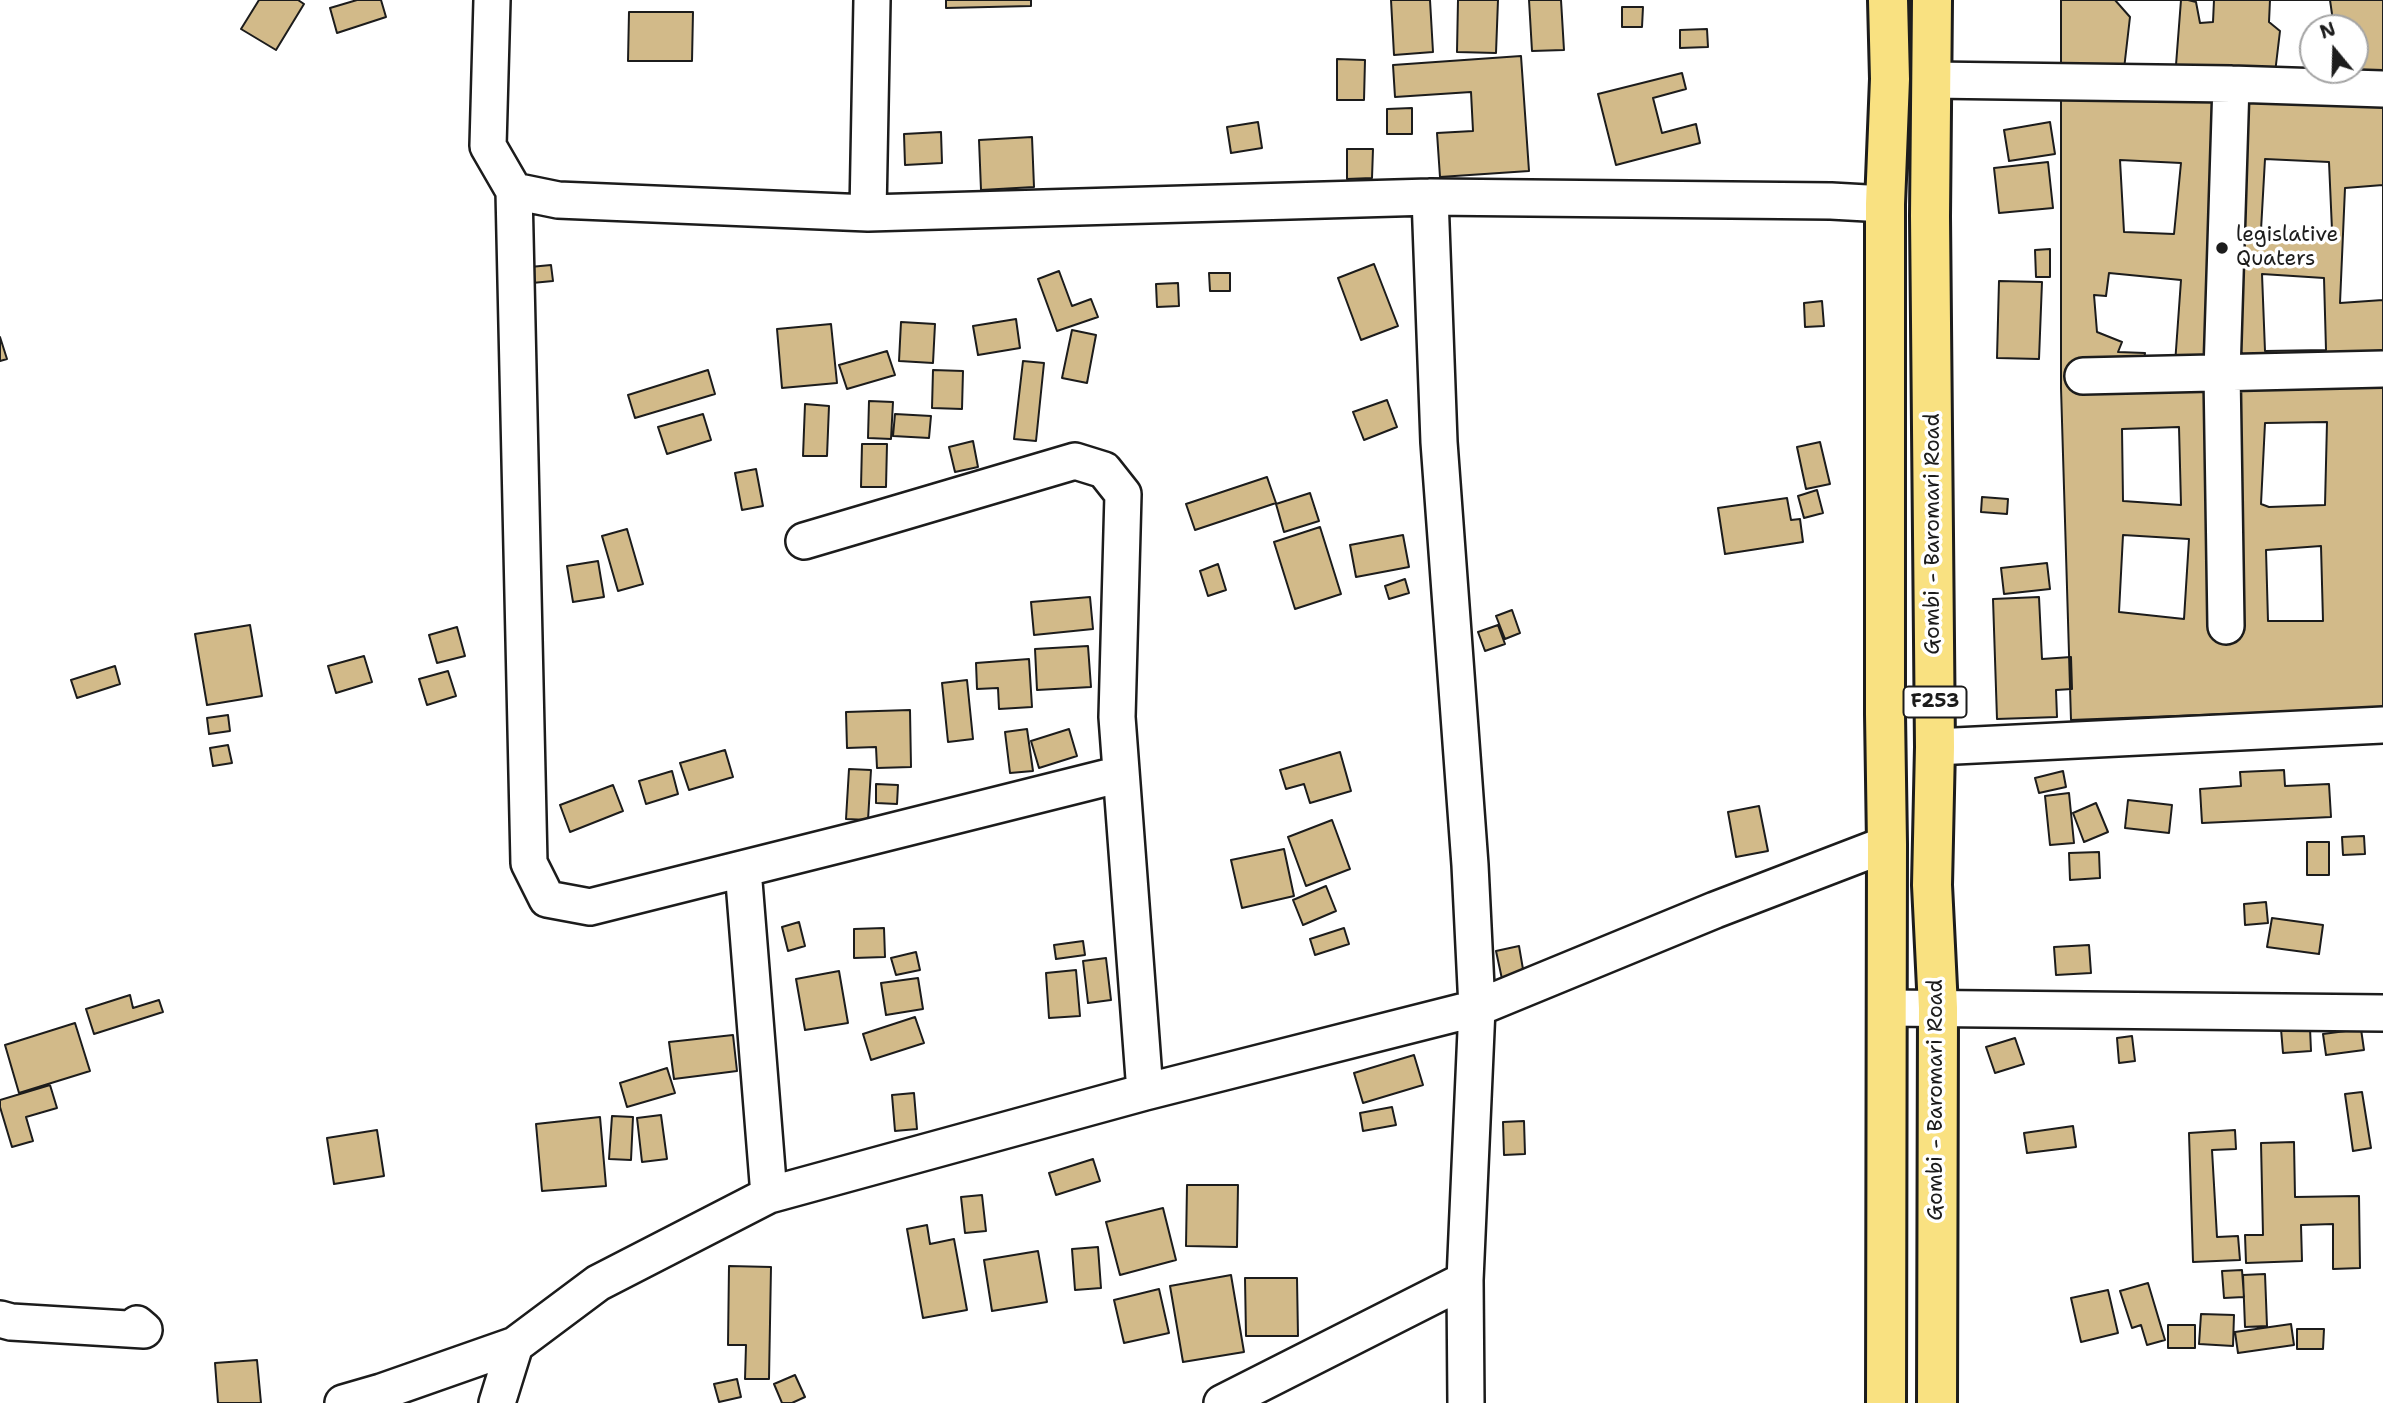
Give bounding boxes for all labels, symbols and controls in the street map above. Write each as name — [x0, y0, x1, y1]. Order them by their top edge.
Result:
north arrow — [2299, 14, 2369, 84]
text: N — [2316, 16, 2339, 45]
place label: legislative Quaters — [2236, 223, 2338, 273]
marker: legislative Quaters — [2214, 240, 2230, 256]
street label: Gombi - Baromari Road — [1921, 413, 1947, 655]
road number: F253 — [1904, 687, 1966, 718]
street label: Gombi - Baromari Road — [1924, 979, 1950, 1221]

